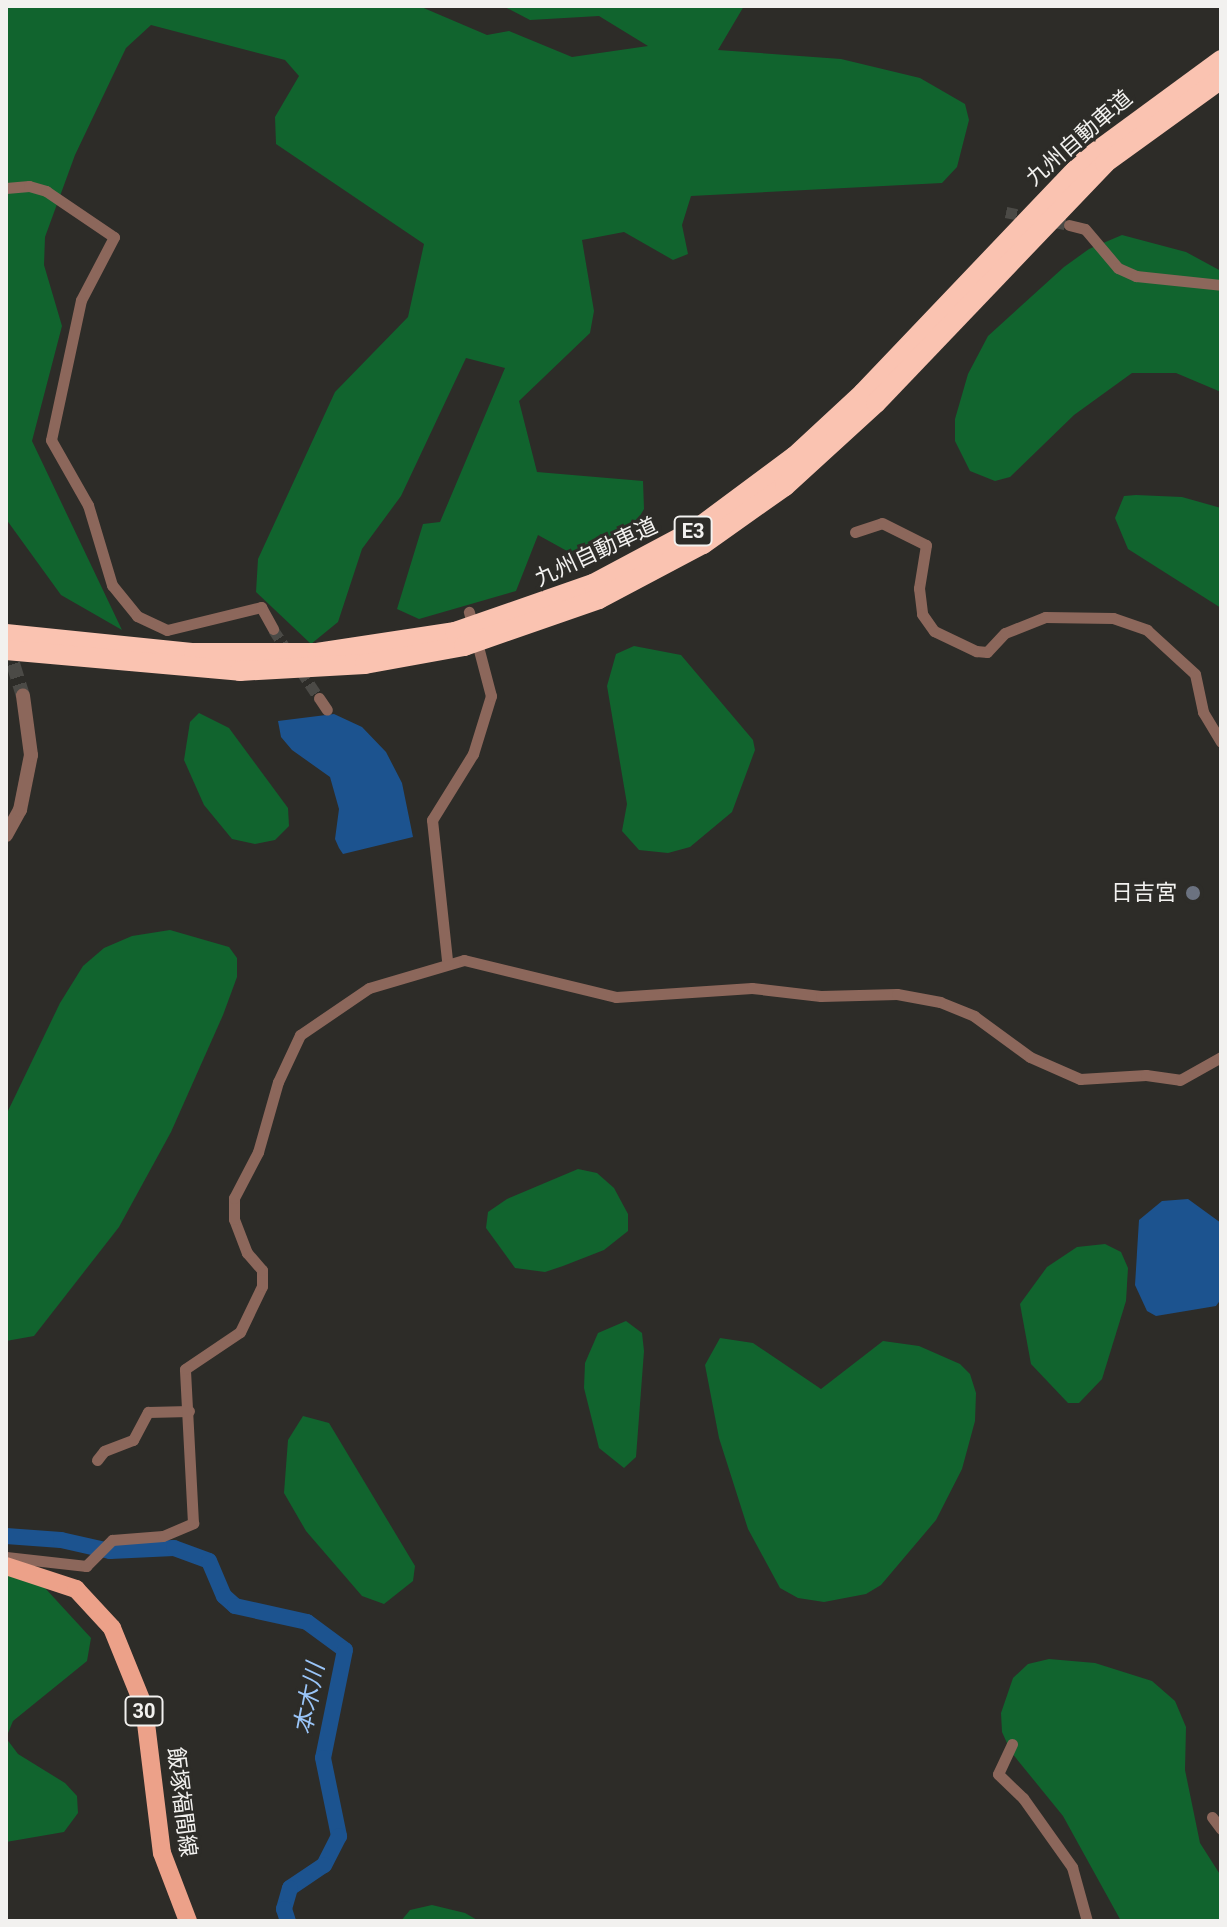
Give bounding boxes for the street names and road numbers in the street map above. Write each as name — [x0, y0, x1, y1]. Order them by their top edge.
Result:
street label: 九州自動車道 — [1021, 85, 1137, 191]
street label: 九州自動車道 — [531, 512, 661, 592]
road number: E3 — [673, 515, 713, 547]
road number: 30 — [124, 1695, 164, 1727]
street label: 飯塚福間線 — [162, 1746, 202, 1858]

